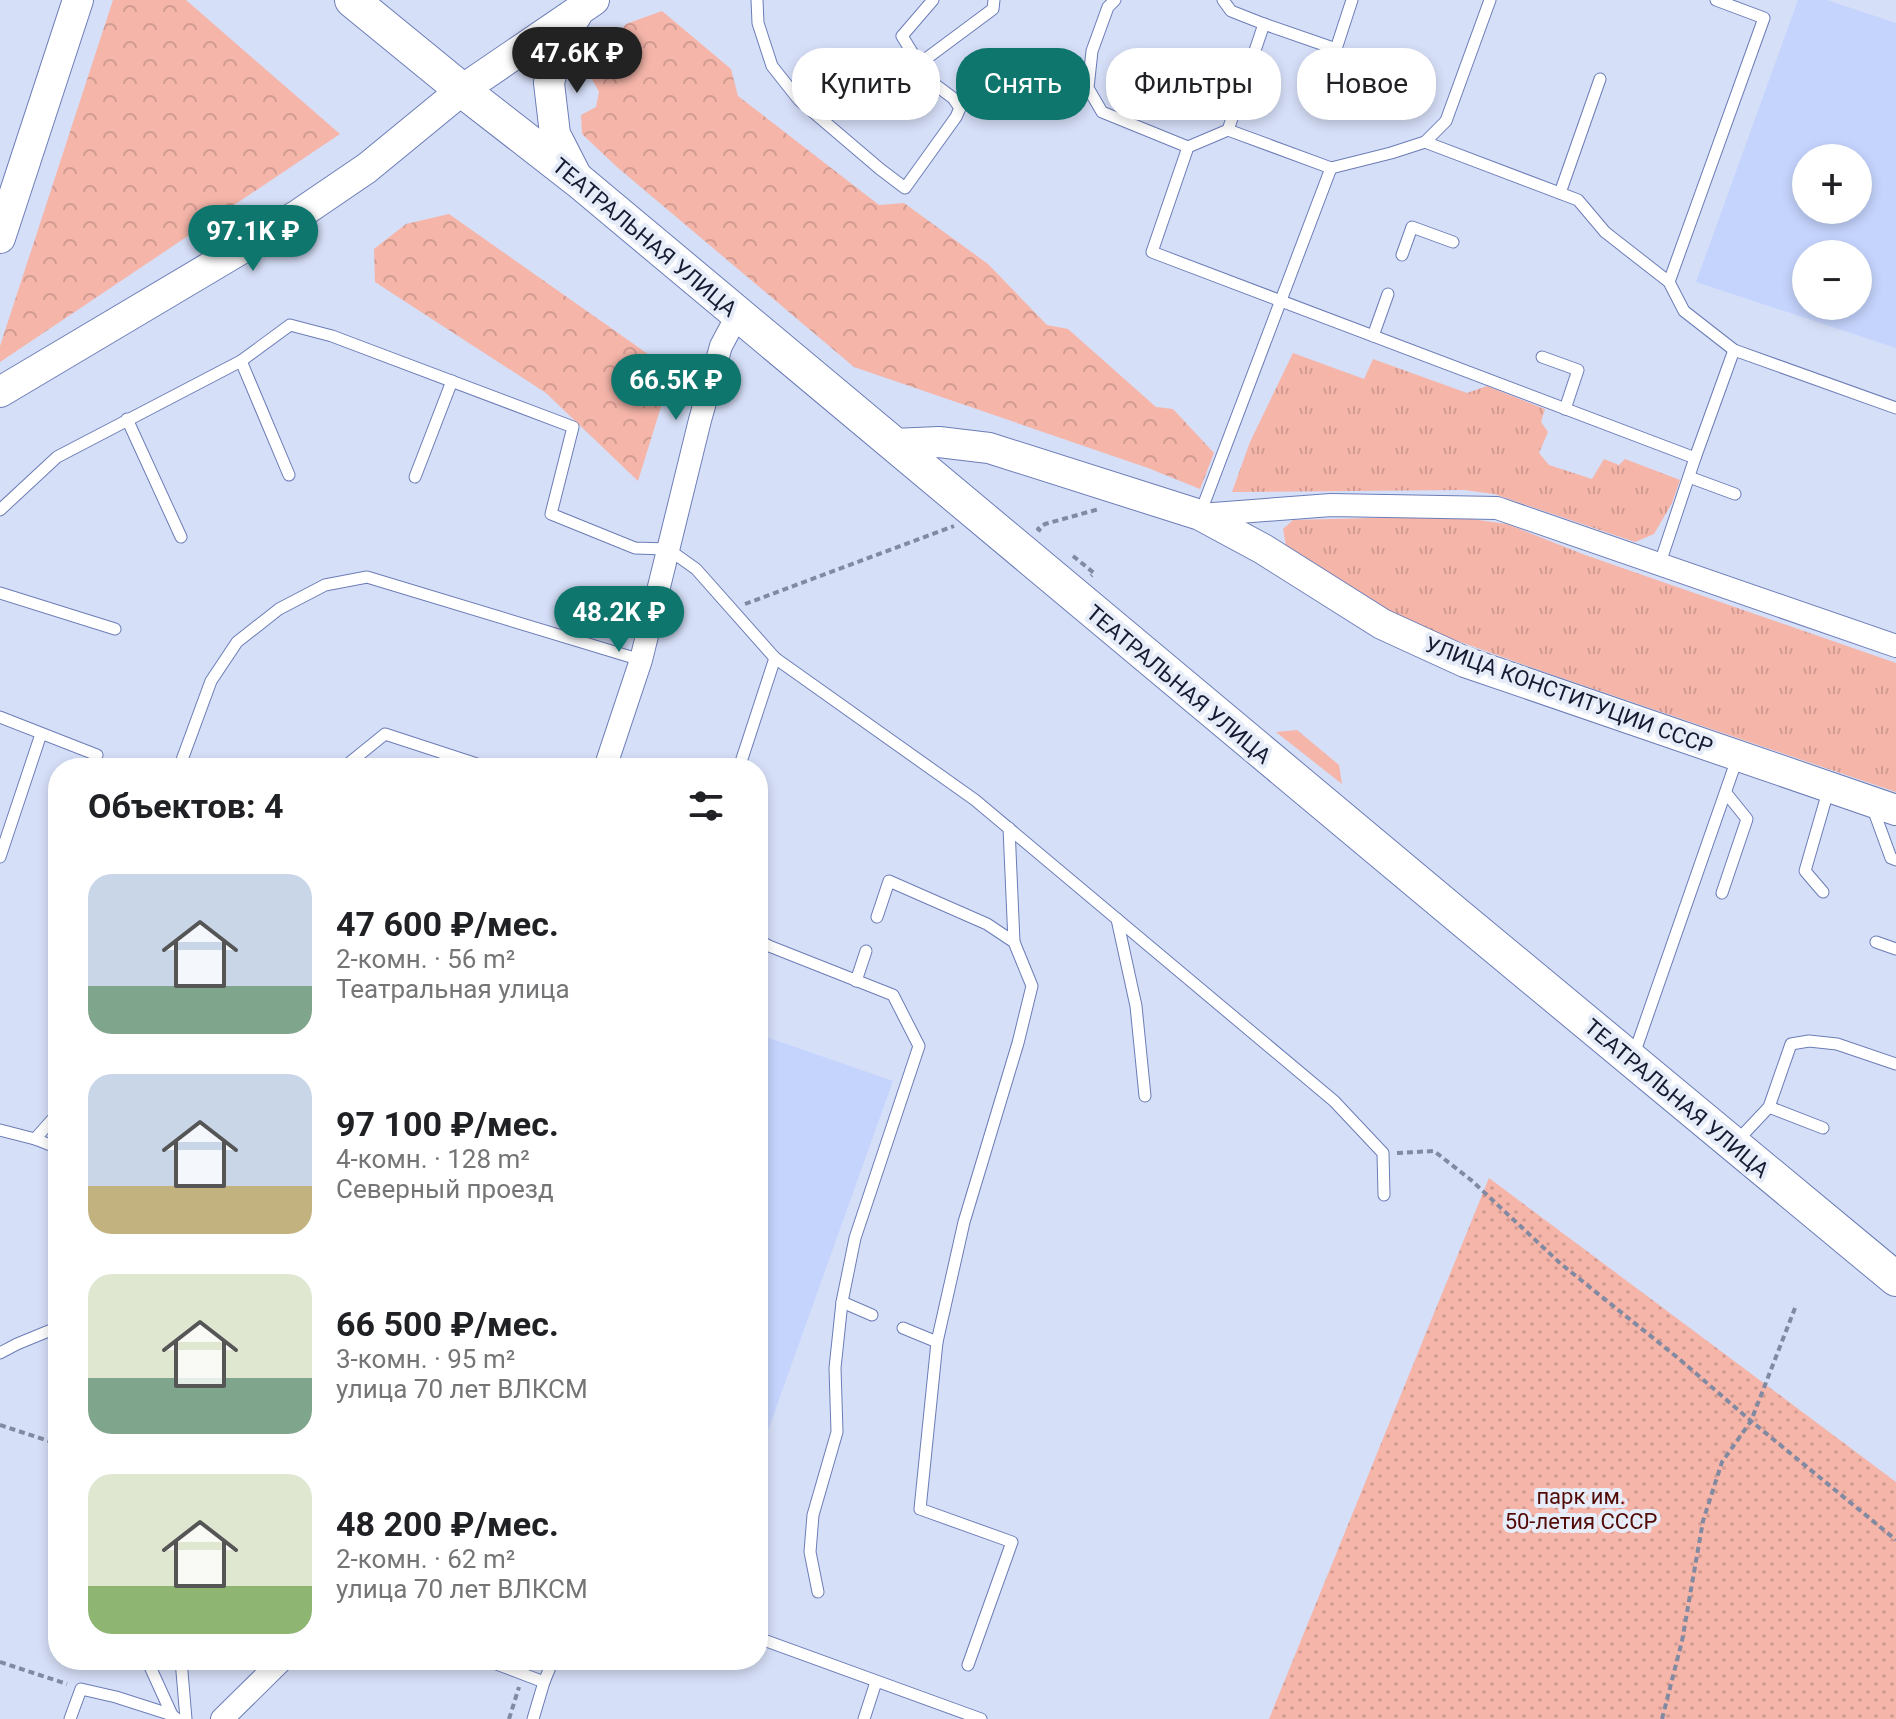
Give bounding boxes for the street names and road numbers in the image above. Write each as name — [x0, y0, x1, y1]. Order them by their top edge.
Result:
street label: ТЕАТРАЛЬНАЯ УЛИЦА — [547, 153, 742, 322]
street label: ТЕАТРАЛЬНАЯ УЛИЦА — [1081, 600, 1276, 769]
street label: УЛИЦА КОНСТИТУЦИИ СССР — [1421, 632, 1716, 759]
street label: ТЕАТРАЛЬНАЯ УЛИЦА — [1579, 1014, 1774, 1183]

